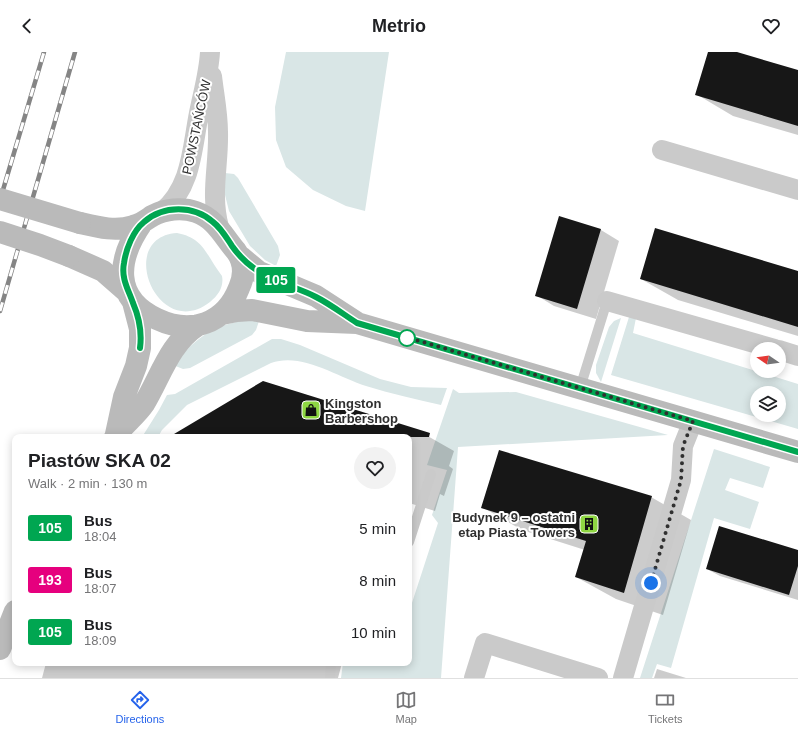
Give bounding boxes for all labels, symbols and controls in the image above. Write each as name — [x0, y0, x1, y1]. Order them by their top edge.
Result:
icon: back — [16, 15, 38, 37]
icon: heart — [760, 15, 782, 37]
text: Metrio — [372, 16, 426, 36]
street label: POWSTAŃCÓW — [179, 78, 214, 176]
line badge: 105 — [253, 267, 299, 293]
text: 105 — [264, 272, 288, 288]
unlabelled marker — [398, 329, 416, 347]
north arrow — [750, 342, 786, 378]
map controls — [750, 342, 786, 422]
button: layers — [750, 386, 786, 422]
place label: Kingston Barbershop — [325, 396, 398, 426]
shop icon: Kingston Barbershop — [300, 399, 322, 421]
button: heart — [354, 447, 396, 489]
text: Piastów SKA 02 — [28, 450, 171, 471]
text: Walk · 2 min · 130 m — [28, 476, 147, 491]
place label: Budynek 9 – ostatni etap Piasta Towers — [452, 510, 575, 540]
text: Bus — [84, 512, 112, 529]
building icon: Budynek 9 – ostatni etap Piasta Towers — [578, 513, 600, 535]
text: 105 — [38, 520, 62, 536]
text: 5 min — [359, 520, 396, 537]
text: 18:04 — [84, 529, 117, 544]
text: Bus — [84, 564, 112, 581]
text: 193 — [38, 572, 62, 588]
text: 8 min — [359, 572, 396, 589]
your location — [641, 573, 661, 593]
text: 18:07 — [84, 581, 117, 596]
text: Bus — [84, 616, 112, 633]
text: 105 — [38, 624, 62, 640]
text: 10 min — [351, 624, 396, 641]
text: 18:09 — [84, 633, 117, 648]
tab: Directions — [115, 689, 164, 725]
tab: Map — [395, 689, 417, 725]
tab: Tickets — [648, 689, 683, 725]

